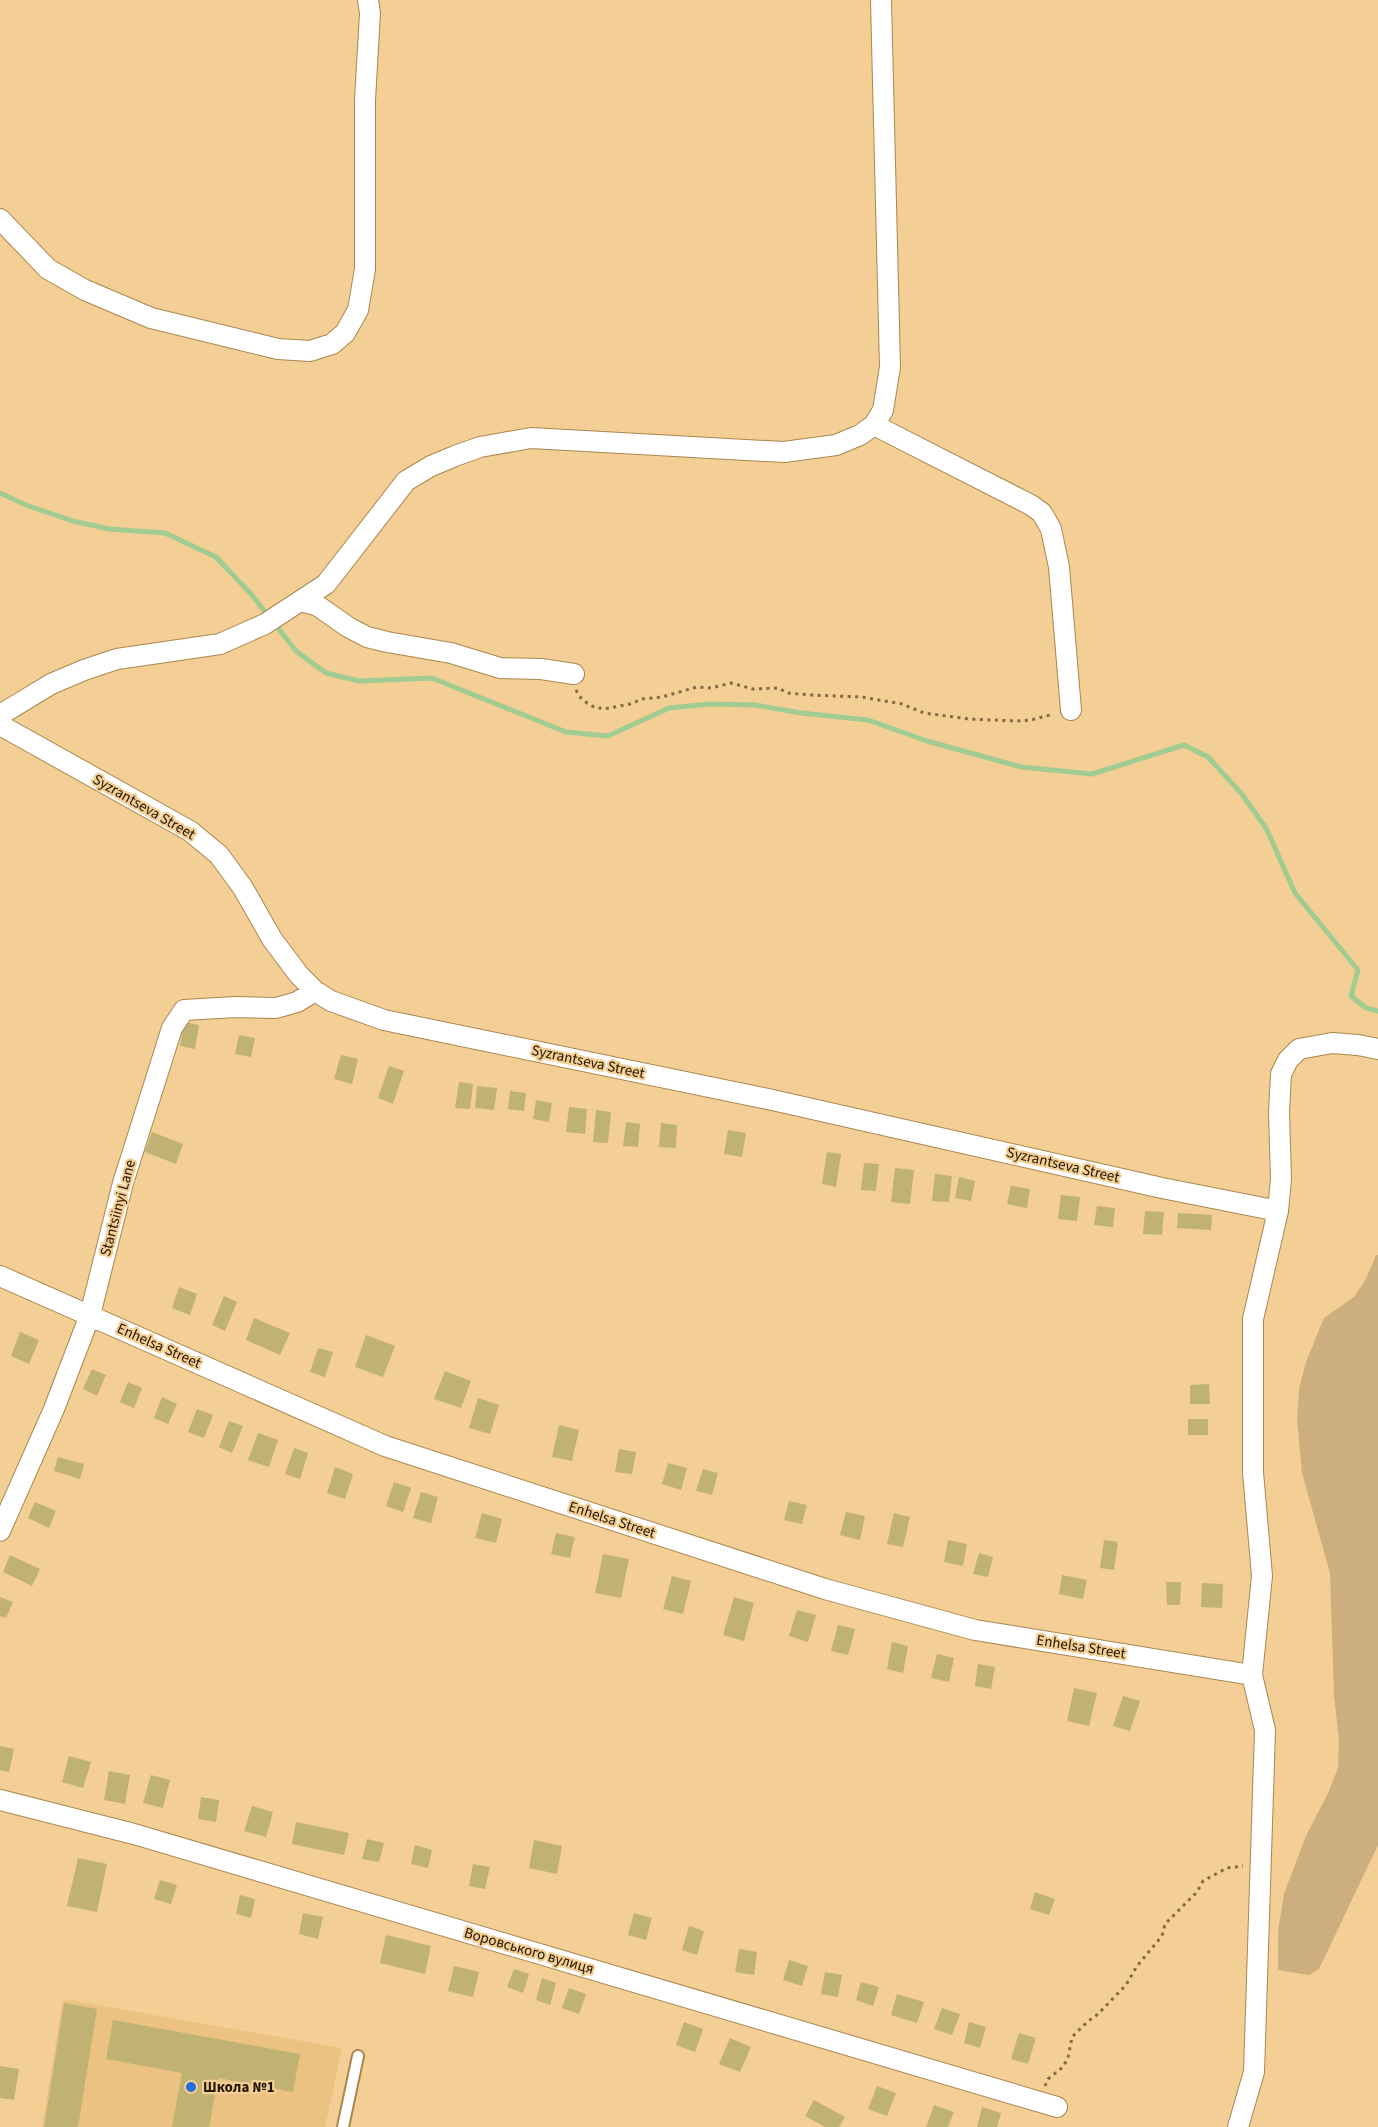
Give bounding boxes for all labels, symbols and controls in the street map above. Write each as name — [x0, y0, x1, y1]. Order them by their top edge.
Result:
street label: Syzrantseva Street — [89, 769, 199, 845]
street label: Syzrantseva Street — [529, 1040, 647, 1084]
street label: Syzrantseva Street — [1005, 1142, 1121, 1188]
street label: Stantsiinyi Lane — [95, 1157, 141, 1259]
street label: Enhelsa Street — [114, 1318, 204, 1374]
street label: Enhelsa Street — [566, 1496, 658, 1544]
street label: Enhelsa Street — [1035, 1630, 1127, 1664]
street label: Воровського вулиця — [462, 1922, 596, 1980]
place label: Школа №1 — [203, 2077, 275, 2098]
marker: Школа №1 — [184, 2080, 198, 2094]

